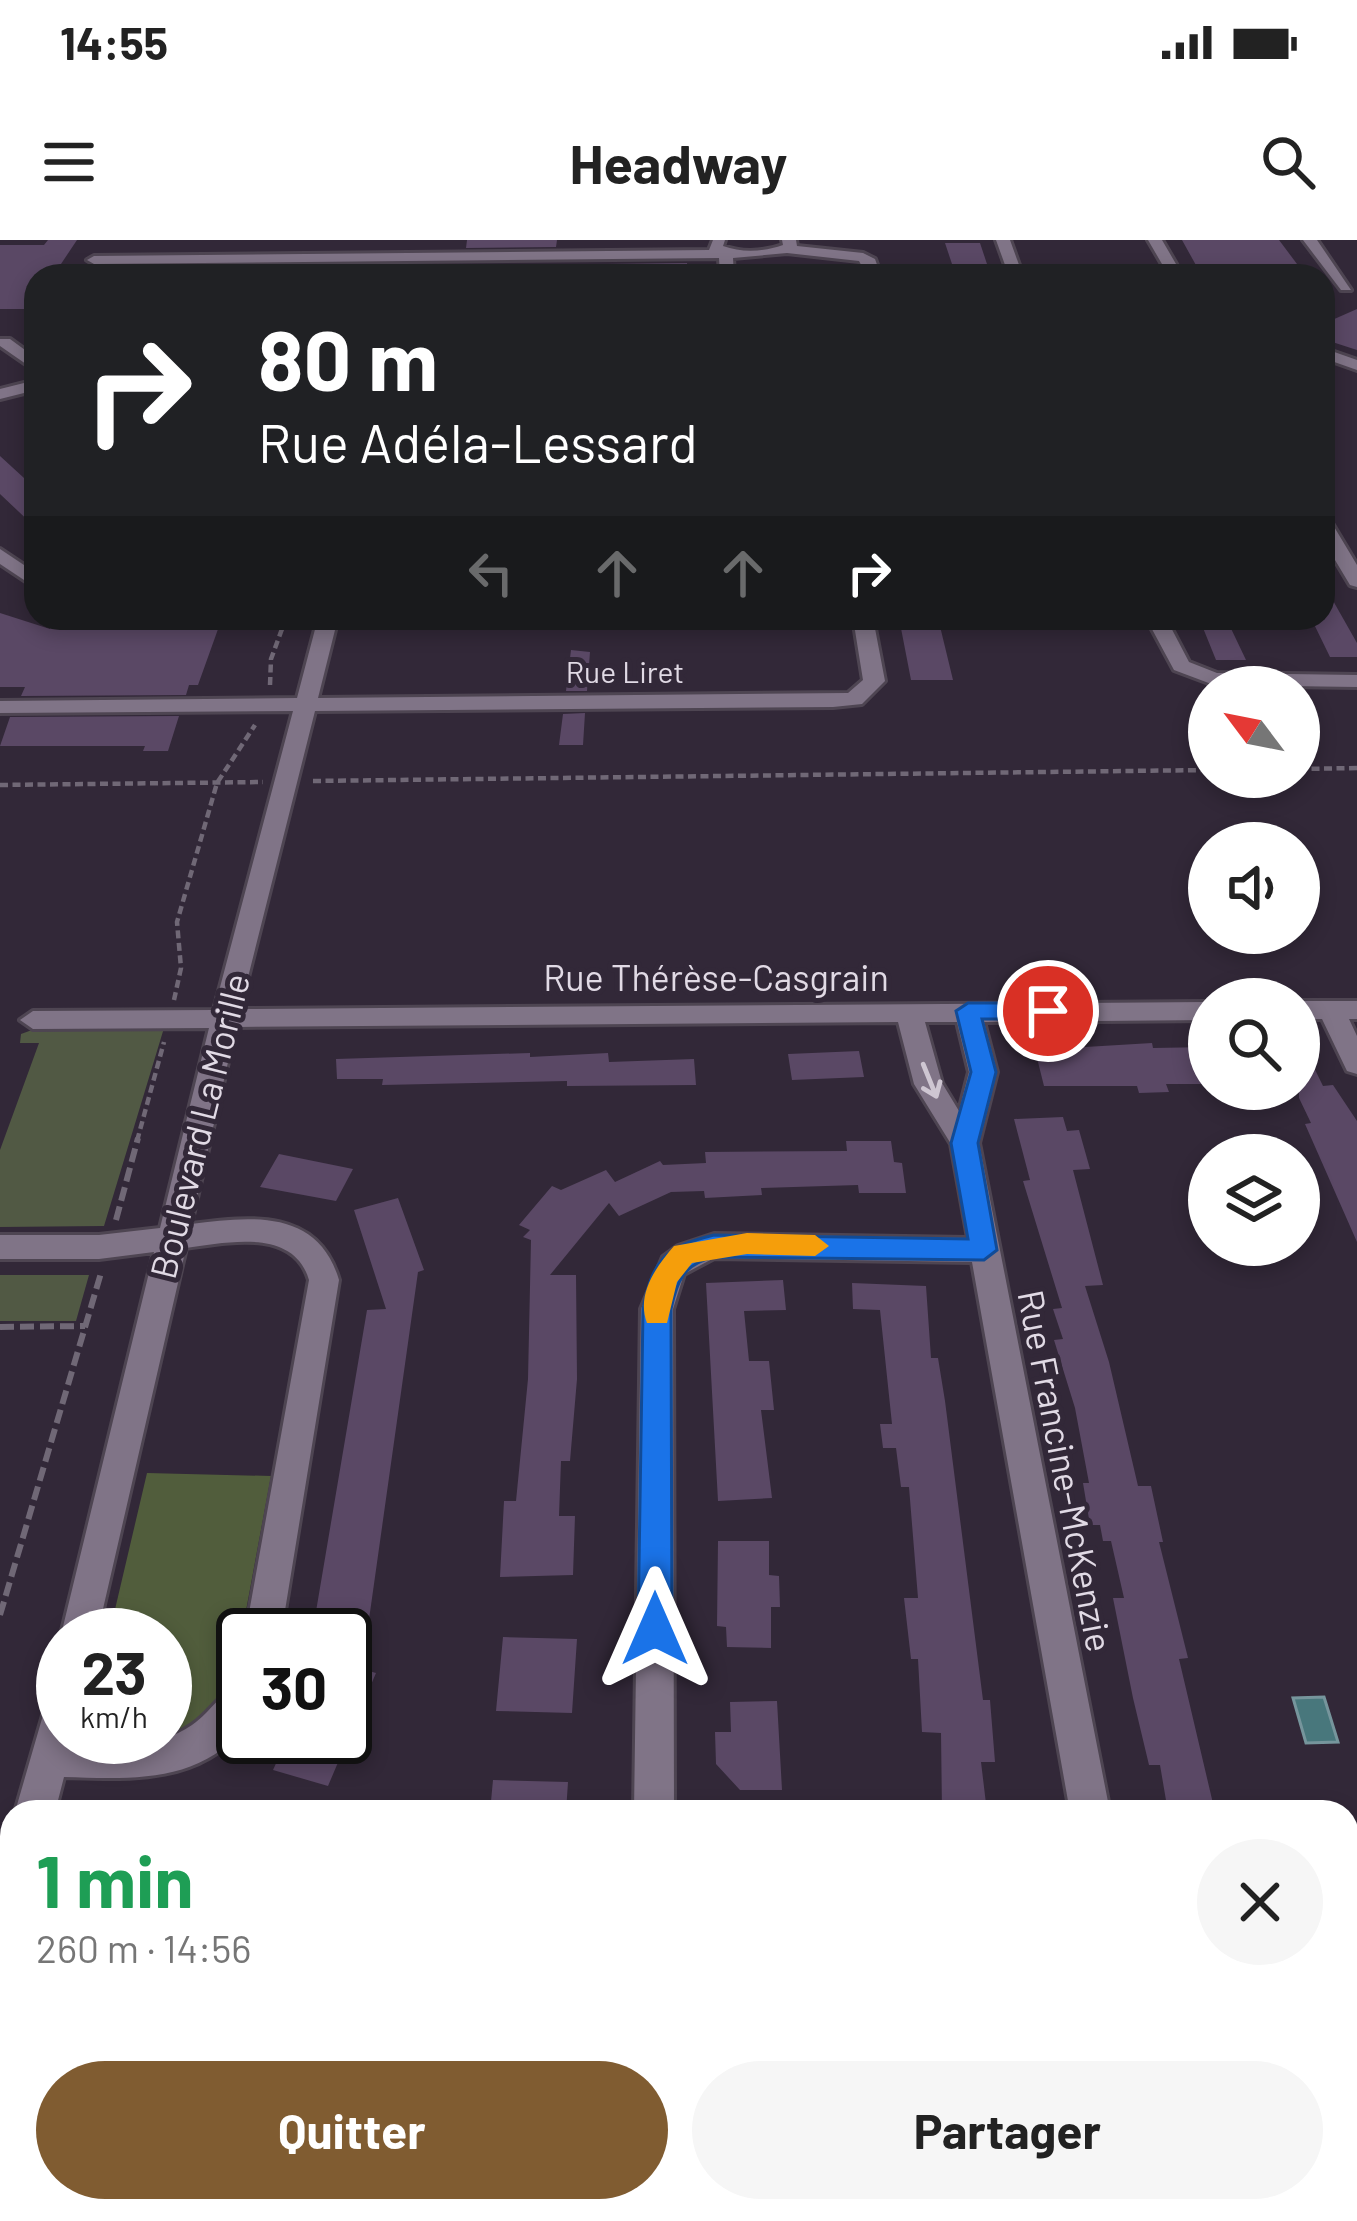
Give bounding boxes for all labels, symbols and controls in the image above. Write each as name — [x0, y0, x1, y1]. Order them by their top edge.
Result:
text: 14:55 — [60, 15, 168, 69]
icon: menu — [36, 129, 102, 195]
icon: search — [1255, 129, 1321, 195]
text: Headway — [570, 130, 788, 195]
text: 80 m — [258, 307, 438, 408]
icon: right — [60, 312, 216, 468]
text: Rue Adéla-Lessard — [258, 409, 698, 474]
icon: left — [458, 540, 524, 606]
icon: ahead — [584, 540, 650, 606]
icon: ahead — [710, 540, 776, 606]
icon: right — [836, 540, 902, 606]
street label: Rue Liret — [566, 653, 684, 689]
north arrow — [1188, 666, 1320, 798]
map controls — [1188, 666, 1320, 1266]
button: sound — [1188, 822, 1320, 954]
street label: Rue Thérèse-Casgrain — [543, 955, 889, 998]
pin — [997, 960, 1099, 1062]
street label: Boulevard La Morille — [140, 969, 257, 1283]
icon: arrive — [1015, 978, 1081, 1044]
button: search — [1188, 978, 1320, 1110]
one-way arrow — [921, 1062, 942, 1099]
button: layers — [1188, 1134, 1320, 1266]
street label: Rue Francine-McKenzie — [1010, 1286, 1123, 1655]
position arrow — [592, 1566, 718, 1692]
speed limit sign: 30 — [216, 1608, 372, 1764]
text: 23 — [81, 1635, 147, 1707]
text: km/h — [80, 1698, 148, 1734]
text: 1 min — [36, 1836, 194, 1922]
button: close — [1197, 1839, 1323, 1965]
text: 260 m · 14:56 — [36, 1924, 251, 1971]
button: Quitter — [36, 2061, 668, 2199]
button: Partager — [692, 2061, 1323, 2199]

